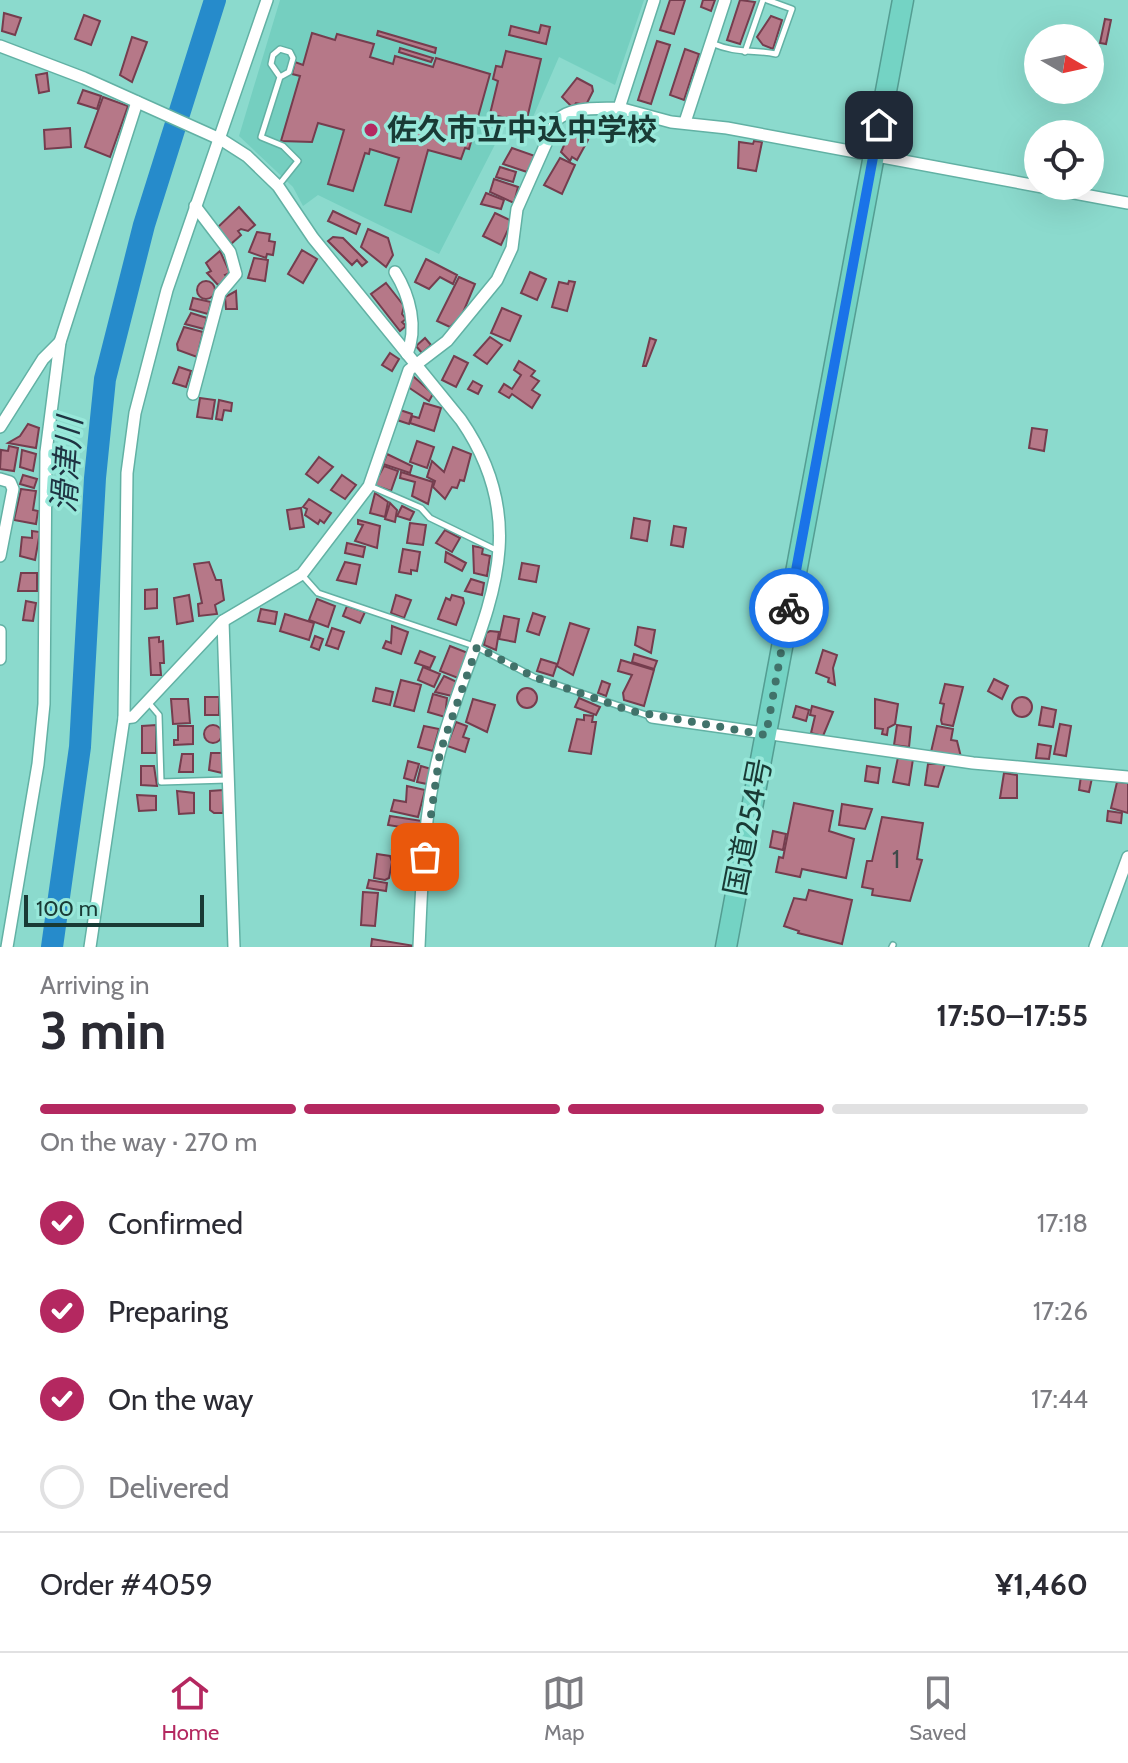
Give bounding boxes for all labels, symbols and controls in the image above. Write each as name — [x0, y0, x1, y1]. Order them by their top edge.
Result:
north arrow — [1024, 24, 1104, 104]
map controls — [1024, 24, 1104, 200]
pin — [845, 91, 913, 159]
icon: home — [857, 103, 901, 147]
place label: 佐久市立中込中学校 — [387, 111, 657, 148]
button: locate — [1024, 120, 1104, 200]
marker: 佐久市立中込中学校 — [362, 121, 380, 139]
water label: 滑津川 — [44, 413, 90, 514]
courier — [749, 568, 829, 648]
icon: bike — [767, 586, 811, 630]
street label: 国道254号 — [716, 755, 779, 899]
pin — [391, 823, 459, 891]
icon: bag — [403, 835, 447, 879]
house number: 1 — [892, 843, 900, 875]
scale bar — [24, 891, 204, 927]
text: 100 m — [36, 895, 98, 922]
text: Arriving in — [40, 969, 150, 1001]
text: 17:50–17:55 — [936, 997, 1088, 1034]
text: 3 min — [40, 999, 166, 1062]
text: On the way · 270 m — [40, 1126, 257, 1158]
icon: check — [40, 1201, 84, 1245]
text: Confirmed — [108, 1205, 243, 1242]
text: 17:18 — [1037, 1207, 1088, 1239]
icon: check — [40, 1289, 84, 1333]
text: Preparing — [108, 1293, 228, 1330]
text: 17:26 — [1033, 1295, 1088, 1327]
icon: check — [40, 1377, 84, 1421]
text: On the way — [108, 1381, 253, 1418]
text: 17:44 — [1031, 1383, 1088, 1415]
text: Delivered — [108, 1469, 229, 1506]
text: Order #4059 — [40, 1566, 213, 1603]
text: ¥1,460 — [995, 1566, 1088, 1603]
tab: Home — [161, 1671, 219, 1746]
tab: Map — [542, 1671, 586, 1746]
tab: Saved — [909, 1671, 966, 1746]

